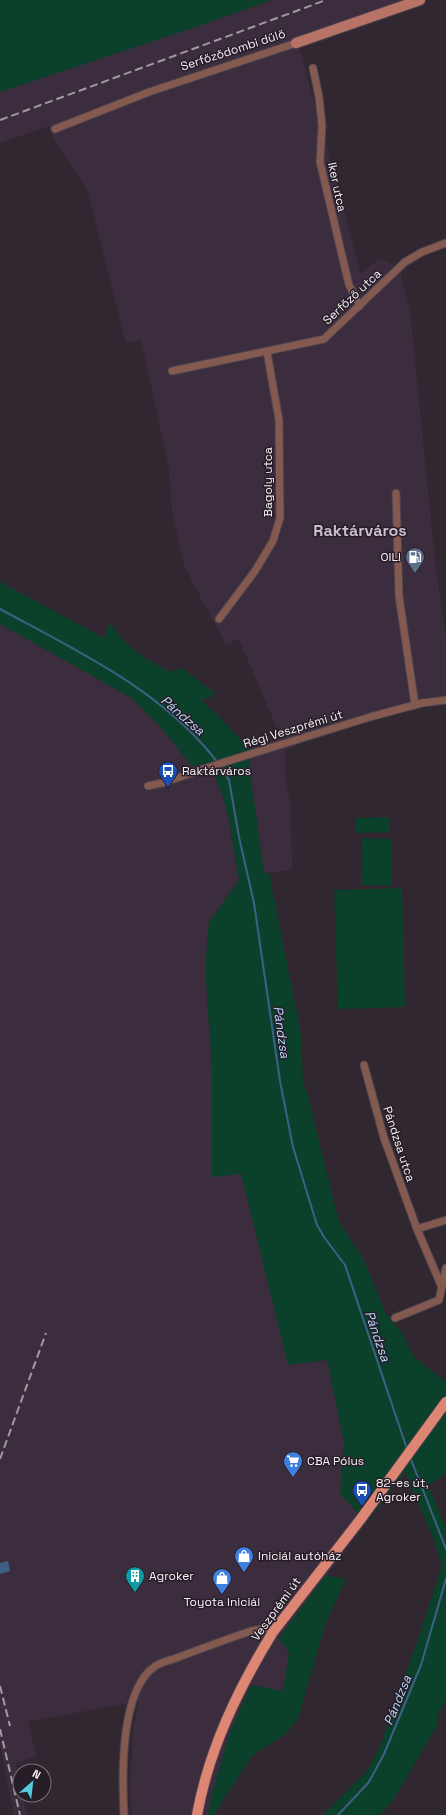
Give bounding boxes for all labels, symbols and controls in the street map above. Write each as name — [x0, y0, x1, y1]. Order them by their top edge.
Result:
street label: Serfőződombi dűlő — [179, 26, 287, 74]
street label: Iker utca — [324, 161, 350, 213]
street label: Serfőző utca — [319, 266, 385, 328]
street label: Bagoly utca — [260, 447, 276, 517]
district label: Raktárváros — [313, 520, 407, 541]
fuel station icon: OIL! — [404, 546, 426, 574]
place label: OIL! — [380, 549, 401, 565]
water label: Pándzsa — [157, 692, 208, 739]
street label: Régi Veszprémi út — [241, 706, 345, 752]
bus stop icon: Raktárváros — [157, 760, 179, 788]
place label: Raktárváros — [182, 763, 251, 779]
water label: Pándzsa — [269, 1005, 294, 1060]
street label: Pándzsa utca — [379, 1104, 419, 1184]
water label: Pándzsa — [361, 1309, 394, 1364]
supermarket icon: CBA Pólus — [282, 1450, 304, 1478]
place label: CBA Pólus — [307, 1453, 364, 1469]
place label: 82-es út, Agroker — [376, 1475, 429, 1505]
bus stop icon: 82-es út, Agroker — [351, 1479, 373, 1507]
shop icon: Iniciál autóház — [233, 1545, 255, 1573]
place label: Iniciál autóház — [258, 1548, 342, 1564]
building icon: Agroker — [124, 1565, 146, 1593]
shop icon: Toyota Iniciál — [211, 1567, 233, 1595]
place label: Agroker — [149, 1568, 194, 1584]
street label: Veszprémi út — [247, 1574, 305, 1644]
place label: Toyota Iniciál — [184, 1594, 260, 1610]
water label: Pándzsa — [380, 1672, 415, 1728]
north arrow — [12, 1763, 52, 1803]
text: N — [30, 1766, 43, 1782]

